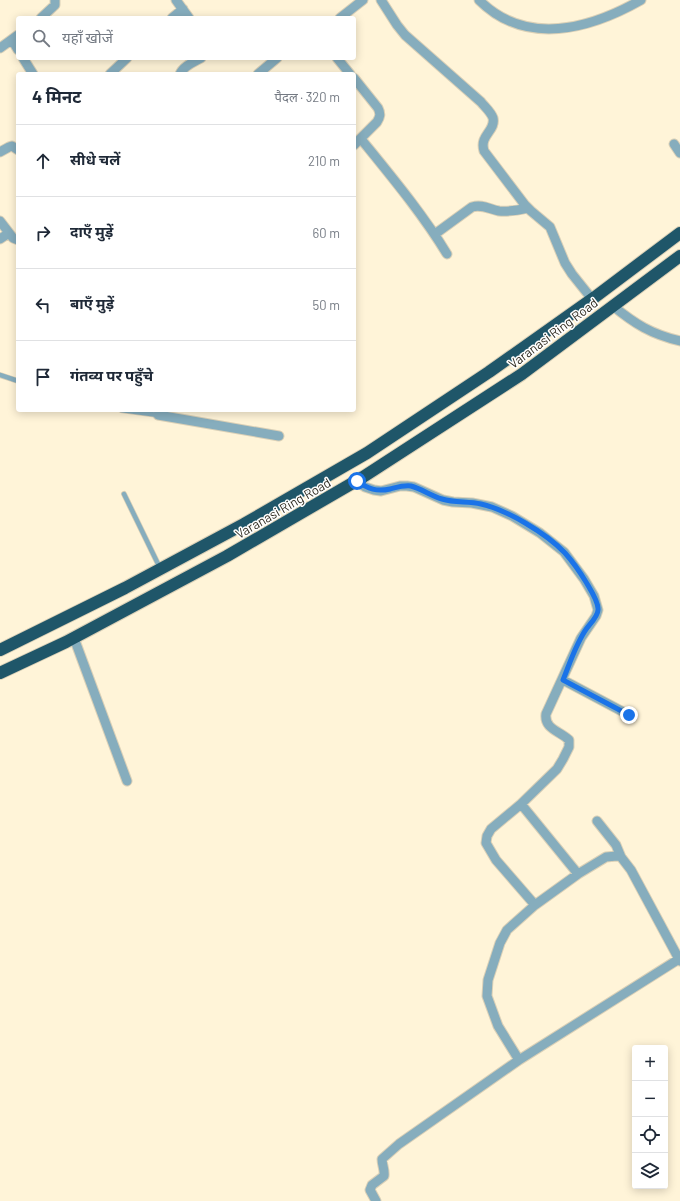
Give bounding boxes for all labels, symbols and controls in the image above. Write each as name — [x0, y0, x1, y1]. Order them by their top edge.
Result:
search box — [16, 16, 356, 60]
icon: search — [30, 27, 52, 49]
text: यहाँ खोजें — [62, 28, 113, 46]
text: 4 मिनट — [32, 86, 81, 106]
text: पैदल · 320 m — [275, 89, 340, 105]
icon: ahead — [32, 150, 54, 172]
text: सीधे चलें — [70, 150, 120, 168]
text: 210 m — [308, 153, 340, 169]
icon: right — [32, 222, 54, 244]
text: दाएँ मुड़ें — [70, 222, 113, 240]
text: 60 m — [313, 225, 340, 241]
icon: left — [32, 294, 54, 316]
text: बाएँ मुड़ें — [70, 294, 114, 312]
street label: Varanasi Ring Road — [505, 294, 601, 372]
text: 50 m — [313, 297, 340, 313]
icon: arrive — [32, 366, 54, 388]
text: गंतव्य पर पहुँचे — [70, 366, 153, 384]
route start — [348, 472, 366, 490]
street label: Varanasi Ring Road — [232, 474, 334, 542]
route end — [620, 706, 638, 724]
map controls — [632, 1045, 668, 1189]
button: + — [632, 1045, 668, 1081]
button: − — [632, 1081, 668, 1117]
button: locate — [632, 1117, 668, 1153]
button: layers — [632, 1153, 668, 1189]

